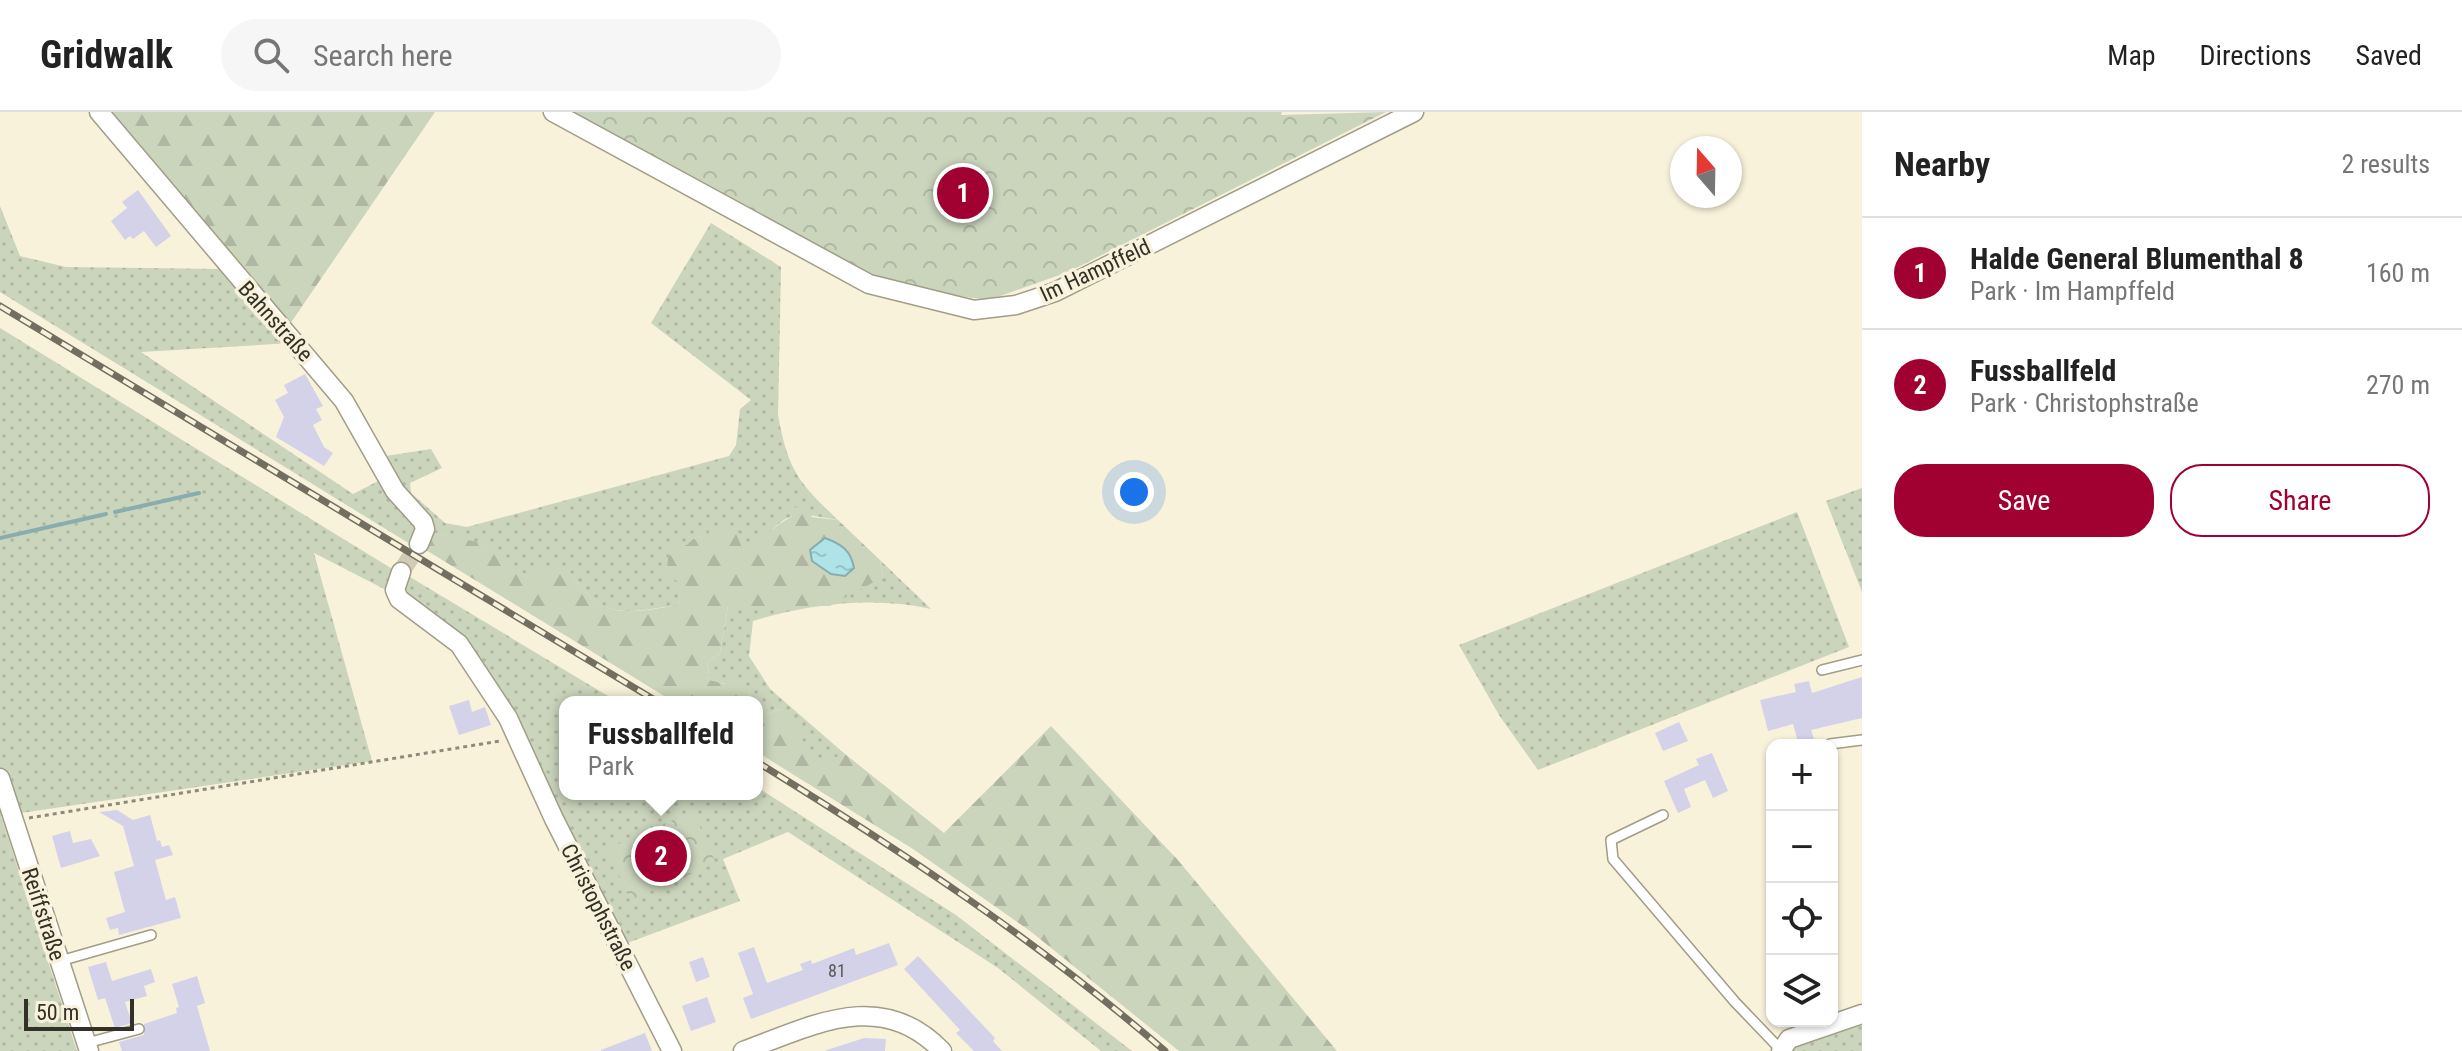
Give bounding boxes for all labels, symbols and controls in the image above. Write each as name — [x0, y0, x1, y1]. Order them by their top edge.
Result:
search box — [221, 19, 781, 91]
text: Gridwalk — [40, 33, 173, 77]
icon: search — [249, 33, 293, 77]
text: Search here — [313, 38, 453, 73]
text: Map — [2107, 39, 2156, 72]
text: Directions — [2200, 39, 2311, 72]
text: Saved — [2355, 39, 2422, 72]
north arrow — [1670, 136, 1742, 208]
text: Nearby — [1894, 144, 1990, 184]
text: 2 results — [2341, 149, 2430, 179]
pin: 1 — [937, 163, 989, 223]
street label: Im Hampffeld — [1036, 234, 1154, 307]
text: Halde General Blumenthal 8 — [1970, 241, 2304, 276]
text: 1 — [1913, 258, 1927, 288]
text: 160 m — [2366, 258, 2430, 288]
street label: Bahnstraße — [233, 276, 318, 366]
text: Park · Im Hampffeld — [1970, 276, 2175, 306]
text: Fussballfeld — [1970, 353, 2116, 388]
text: 2 — [1913, 370, 1927, 400]
text: 270 m — [2366, 370, 2430, 400]
text: Park · Christophstraße — [1970, 388, 2199, 418]
button: Save — [1894, 464, 2154, 537]
button: Share — [2170, 464, 2430, 537]
your location — [1114, 472, 1154, 512]
popup — [559, 696, 763, 800]
text: Fussballfeld — [588, 716, 734, 751]
map controls — [1766, 739, 1838, 1027]
button: + — [1766, 739, 1838, 811]
text: Park — [588, 751, 634, 781]
button: − — [1766, 811, 1838, 883]
pin: 2 — [635, 826, 687, 886]
street label: Christophstraße — [556, 840, 641, 975]
street label: Reiffstraße — [17, 865, 70, 964]
button: locate — [1766, 883, 1838, 955]
button: layers — [1766, 955, 1838, 1027]
house number: 81 — [828, 960, 846, 981]
scale bar — [24, 995, 134, 1031]
text: 50 m — [36, 1000, 79, 1025]

